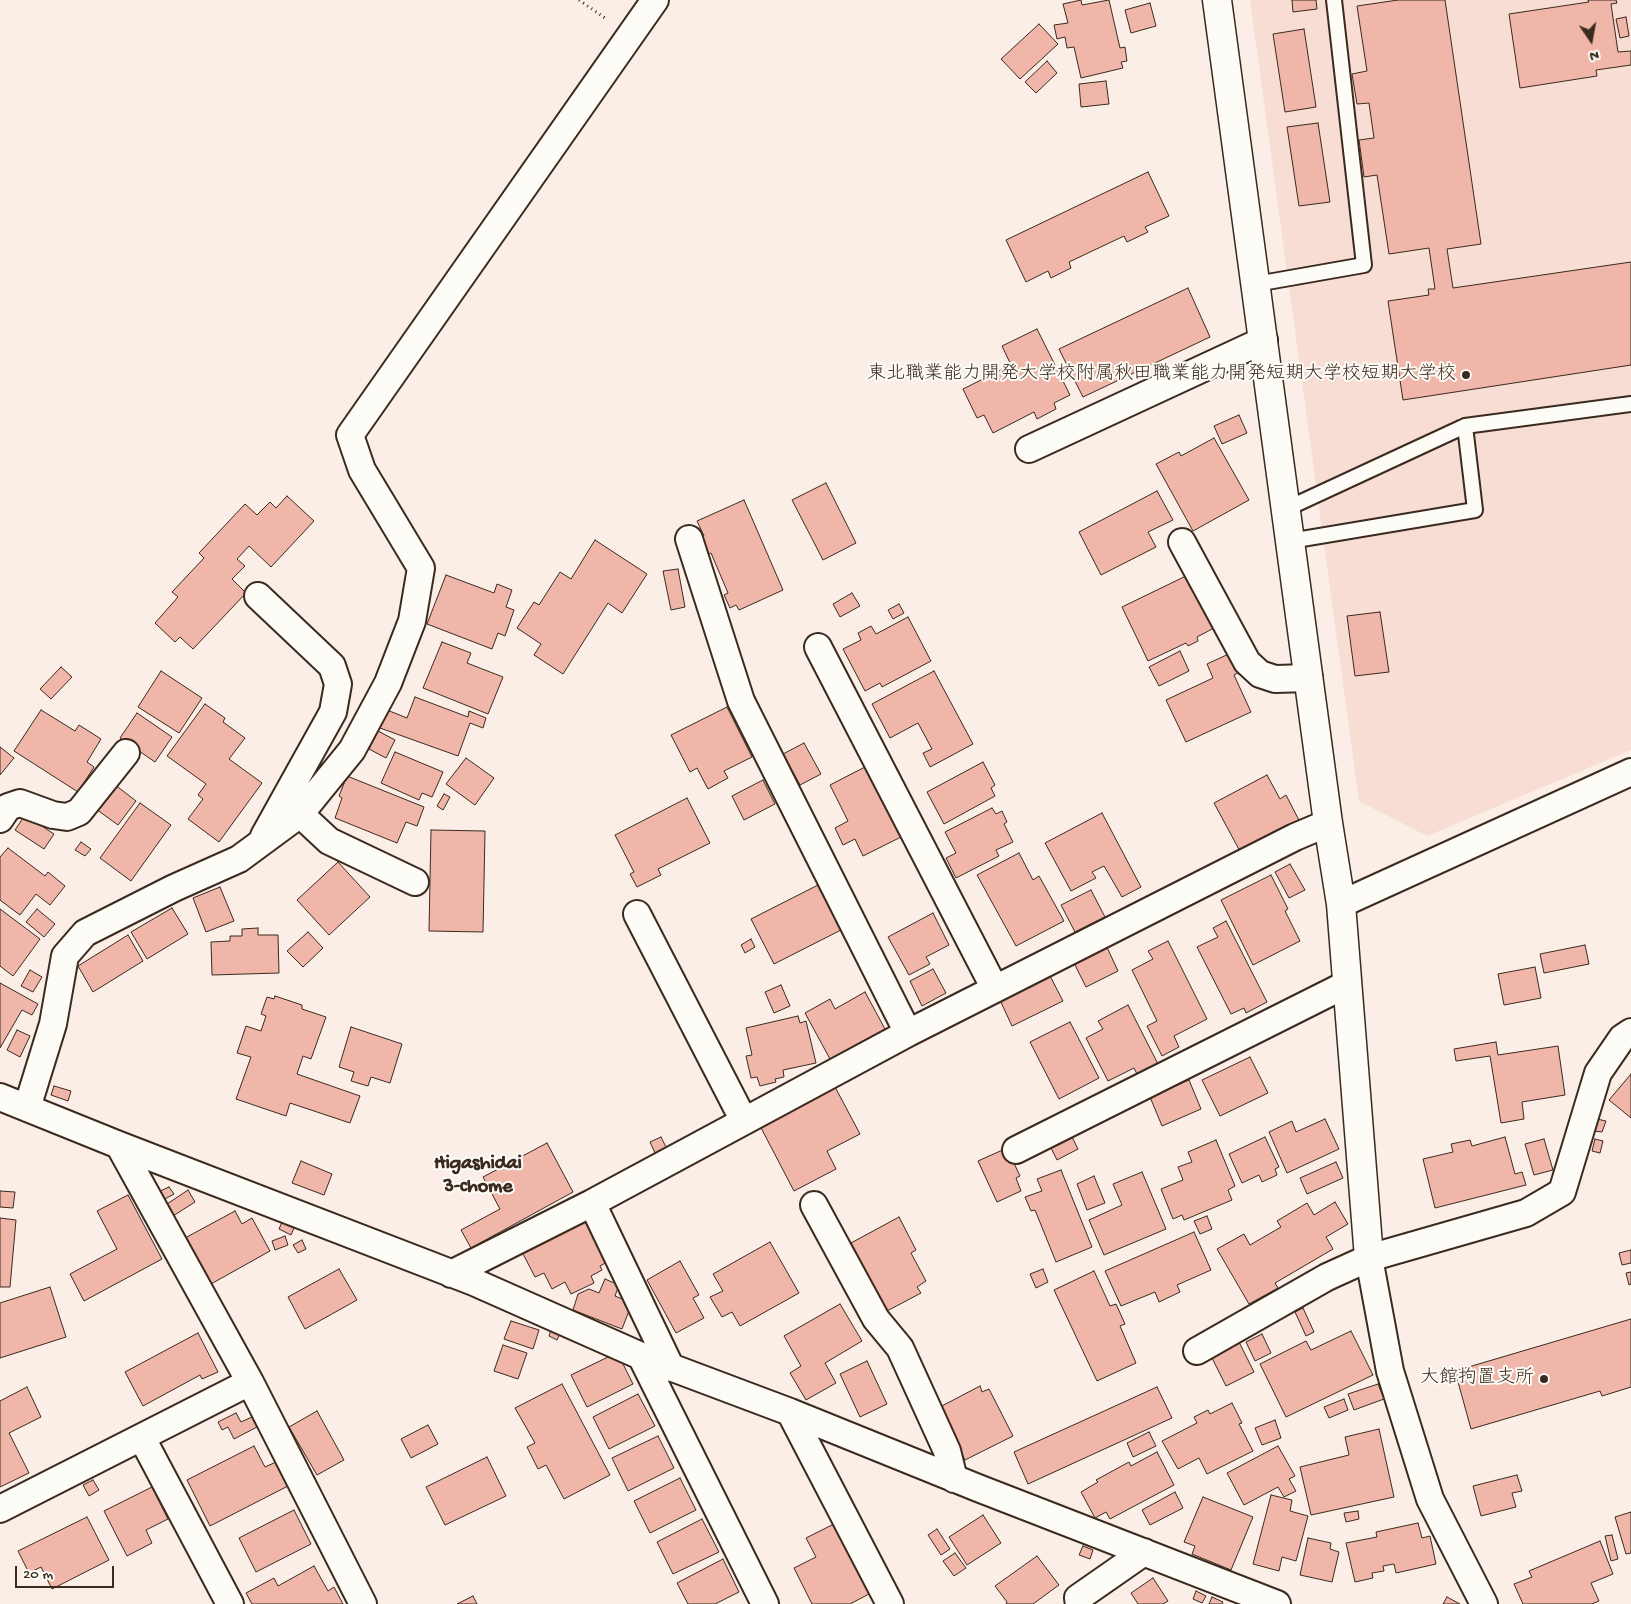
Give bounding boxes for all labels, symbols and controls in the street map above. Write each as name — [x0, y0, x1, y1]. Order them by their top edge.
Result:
north arrow — [1566, 15, 1616, 65]
text: N — [1588, 46, 1600, 64]
place label: 東北職業能力開発大学校附属秋田職業能力開発短期大学校短期大学校 — [867, 364, 1456, 386]
marker: 東北職業能力開発大学校附属秋田職業能力開発短期大学校短期大学校 — [1460, 369, 1472, 381]
district label: Higashidai 3-chome — [434, 1153, 522, 1200]
place label: 大館拘置支所 — [1420, 1368, 1534, 1390]
marker: 大館拘置支所 — [1538, 1373, 1550, 1385]
scale bar — [18, 1556, 116, 1588]
text: 20 m — [23, 1566, 53, 1584]

